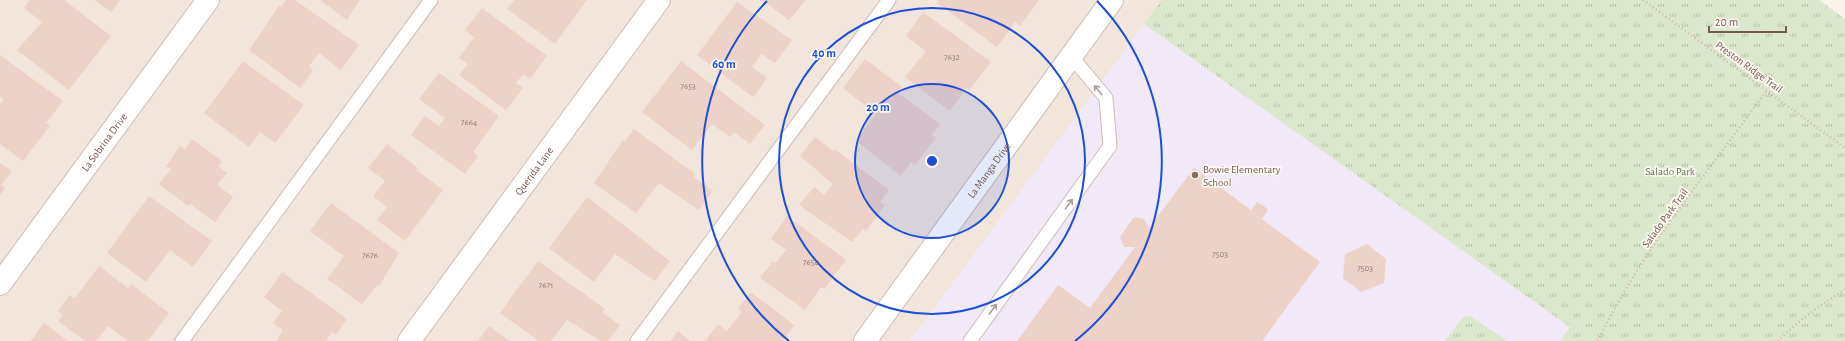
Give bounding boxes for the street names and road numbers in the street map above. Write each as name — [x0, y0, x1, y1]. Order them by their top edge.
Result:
street label: Preston Ridge Trail — [1714, 39, 1784, 95]
street label: La Sobrina Drive — [79, 111, 129, 173]
street label: La Manga Drive — [965, 140, 1013, 200]
street label: Querida Lane — [512, 145, 555, 197]
street label: Salado Park Trail — [1640, 186, 1690, 250]

